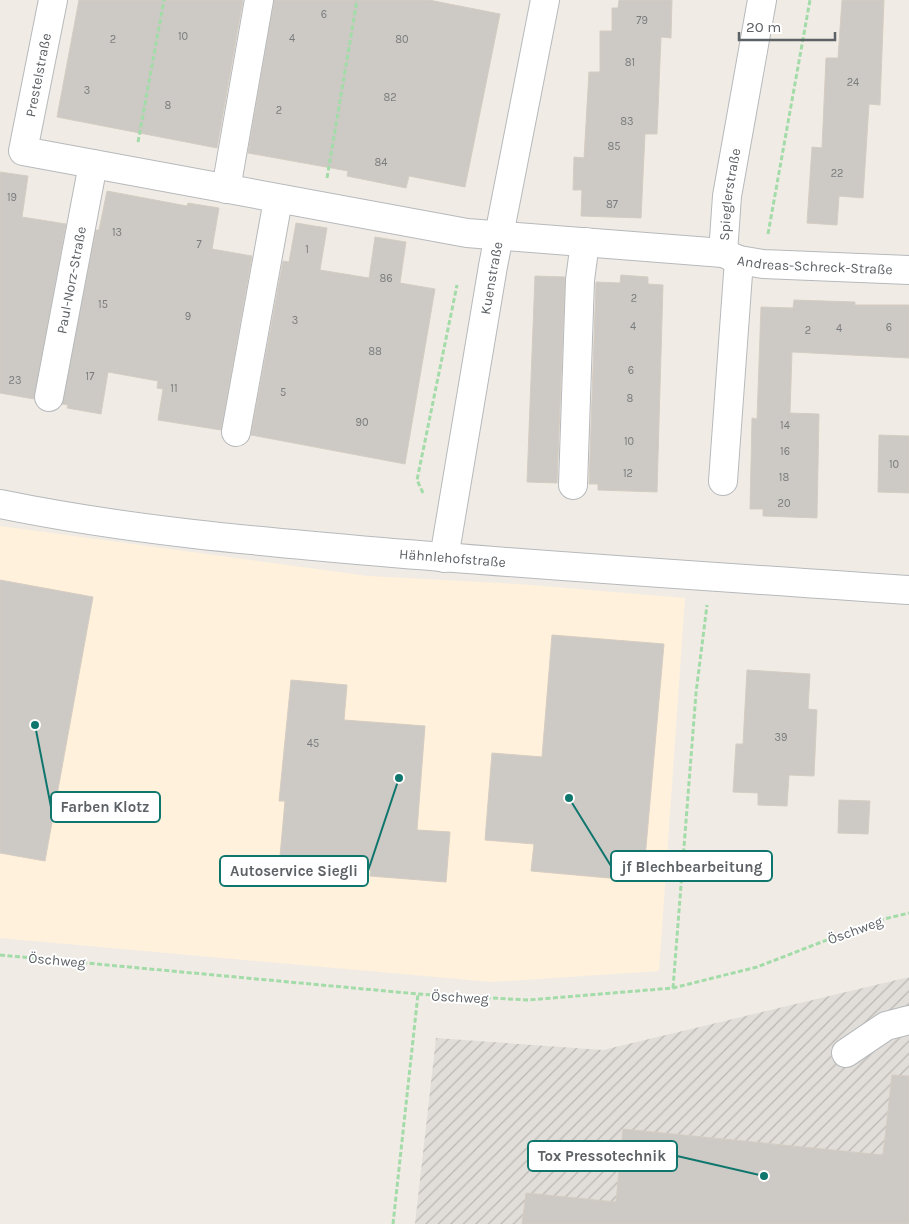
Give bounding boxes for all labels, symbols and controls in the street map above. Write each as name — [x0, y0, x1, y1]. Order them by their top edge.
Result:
house number: 6 — [321, 8, 327, 21]
scale bar — [739, 10, 835, 42]
house number: 79 — [636, 14, 648, 27]
text: 20 m — [746, 18, 781, 36]
house number: 10 — [178, 30, 188, 43]
street label: Prestelstraße — [22, 32, 55, 118]
house number: 4 — [289, 32, 295, 45]
house number: 2 — [110, 33, 116, 46]
house number: 80 — [395, 33, 409, 46]
house number: 81 — [625, 56, 635, 69]
house number: 24 — [847, 76, 859, 89]
house number: 3 — [84, 84, 90, 97]
house number: 82 — [383, 91, 397, 104]
house number: 8 — [165, 99, 172, 112]
house number: 2 — [276, 104, 282, 117]
house number: 83 — [620, 115, 634, 128]
house number: 85 — [608, 140, 620, 153]
street label: Spieglerstraße — [716, 147, 744, 241]
house number: 84 — [375, 156, 387, 169]
house number: 22 — [831, 167, 843, 180]
house number: 19 — [7, 191, 17, 204]
house number: 87 — [606, 198, 618, 211]
street label: Paul-Norz-Straße — [53, 225, 90, 335]
house number: 13 — [112, 226, 122, 239]
house number: 7 — [196, 238, 202, 251]
street label: Kuenstraße — [477, 240, 507, 316]
house number: 1 — [305, 243, 309, 256]
street label: Andreas-Schreck-Straße — [736, 252, 893, 278]
house number: 86 — [379, 272, 393, 285]
house number: 2 — [631, 292, 637, 305]
house number: 15 — [98, 298, 108, 311]
house number: 9 — [185, 310, 191, 323]
house number: 3 — [292, 314, 298, 327]
house number: 4 — [630, 320, 636, 333]
house number: 6 — [886, 321, 892, 334]
house number: 4 — [836, 322, 842, 335]
house number: 2 — [805, 324, 811, 337]
house number: 88 — [368, 345, 382, 358]
house number: 6 — [628, 364, 634, 377]
house number: 17 — [86, 370, 94, 383]
house number: 23 — [9, 374, 21, 387]
house number: 11 — [170, 382, 178, 395]
house number: 5 — [280, 386, 286, 399]
house number: 8 — [627, 392, 634, 405]
house number: 90 — [356, 416, 368, 429]
house number: 14 — [780, 419, 790, 432]
house number: 10 — [624, 435, 634, 448]
house number: 16 — [780, 445, 790, 458]
house number: 10 — [889, 458, 899, 471]
house number: 12 — [623, 467, 633, 480]
house number: 18 — [779, 471, 789, 484]
house number: 20 — [778, 497, 790, 510]
street label: Hähnlehofstraße — [399, 545, 506, 571]
house number: 39 — [775, 731, 787, 744]
house number: 45 — [307, 737, 319, 750]
callout: Farben Klotz — [51, 792, 160, 822]
text: Farben Klotz — [60, 798, 150, 816]
callout: jf Blechbearbeitung — [611, 851, 772, 881]
callout: Autoservice Siegli — [220, 856, 368, 886]
text: jf Blechbearbeitung — [620, 858, 763, 876]
text: Autoservice Siegli — [230, 862, 358, 880]
street label: Öschweg — [825, 913, 885, 948]
street label: Öschweg — [28, 950, 86, 971]
street label: Öschweg — [431, 988, 489, 1007]
callout: Tox Pressotechnik — [528, 1141, 677, 1171]
text: Tox Pressotechnik — [538, 1147, 666, 1165]

